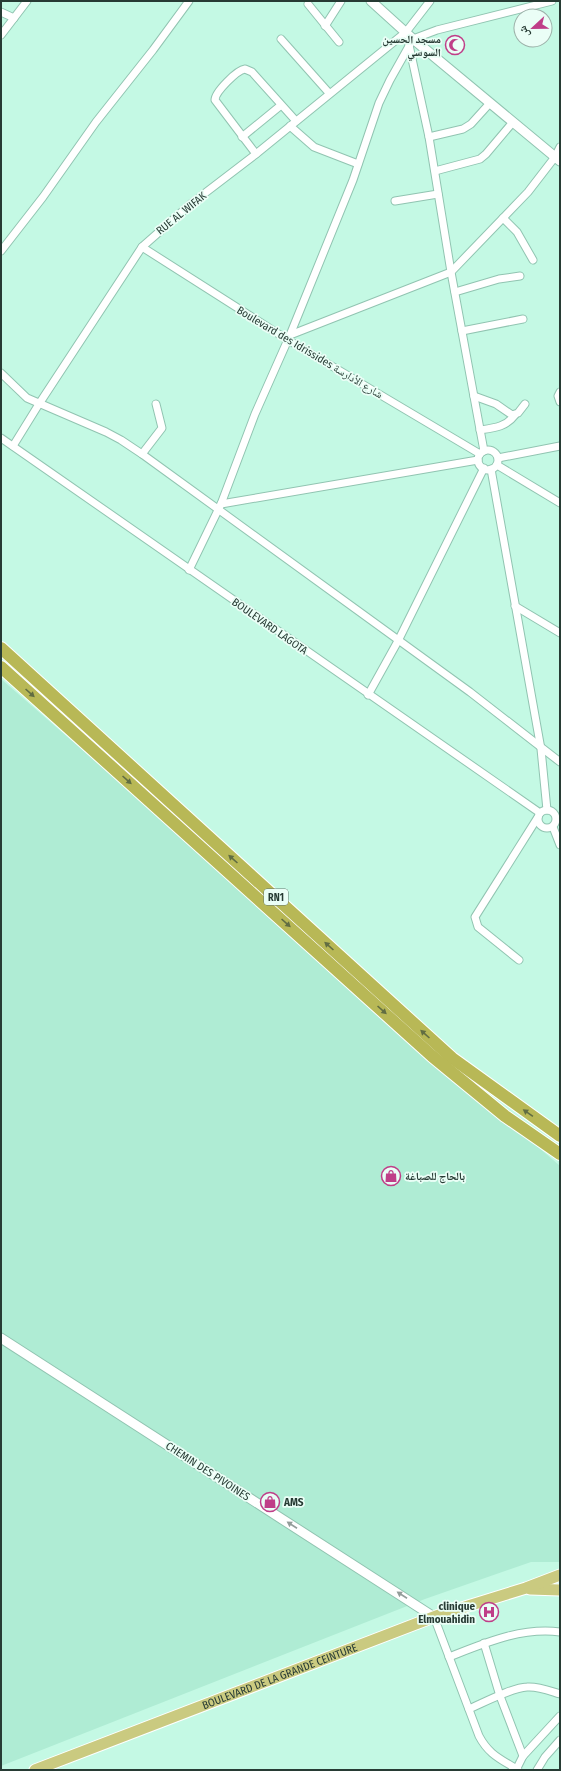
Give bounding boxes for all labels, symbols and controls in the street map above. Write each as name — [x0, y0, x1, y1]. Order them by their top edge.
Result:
north arrow — [513, 8, 553, 48]
text: ش — [516, 23, 533, 39]
place label: مسجد الحسين السوسي — [382, 33, 441, 61]
mosque icon: مسجد الحسين السوسي — [444, 34, 466, 56]
street label: RUE AL WIFAK — [154, 189, 209, 237]
street label: Boulevard des Idrissides شارع الأدارسة — [234, 304, 385, 401]
street label: BOULEVARD LAGOTA — [229, 595, 310, 657]
one-way arrow — [25, 689, 35, 698]
one-way arrow — [121, 776, 132, 785]
one-way arrow — [228, 854, 238, 863]
road number: RN1 — [264, 889, 288, 905]
one-way arrow — [280, 919, 291, 928]
one-way arrow — [324, 941, 334, 951]
one-way arrow — [377, 1006, 387, 1015]
one-way arrow — [420, 1029, 431, 1038]
one-way arrow — [523, 1109, 533, 1117]
shop icon: بالحاج للصباغة — [380, 1165, 402, 1187]
place label: بالحاج للصباغة — [405, 1170, 465, 1184]
street label: CHEMIN DES PIVOINES — [163, 1439, 253, 1504]
shop icon: AMS — [259, 1491, 281, 1513]
place label: AMS — [283, 1496, 304, 1509]
one-way arrow — [287, 1521, 297, 1529]
one-way arrow — [397, 1591, 407, 1599]
place label: clinique Elmouahidin — [418, 1600, 475, 1626]
hospital icon: clinique Elmouahidin — [478, 1601, 500, 1623]
street label: BOULEVARD DE LA GRANDE CEINTURE — [200, 1641, 359, 1712]

